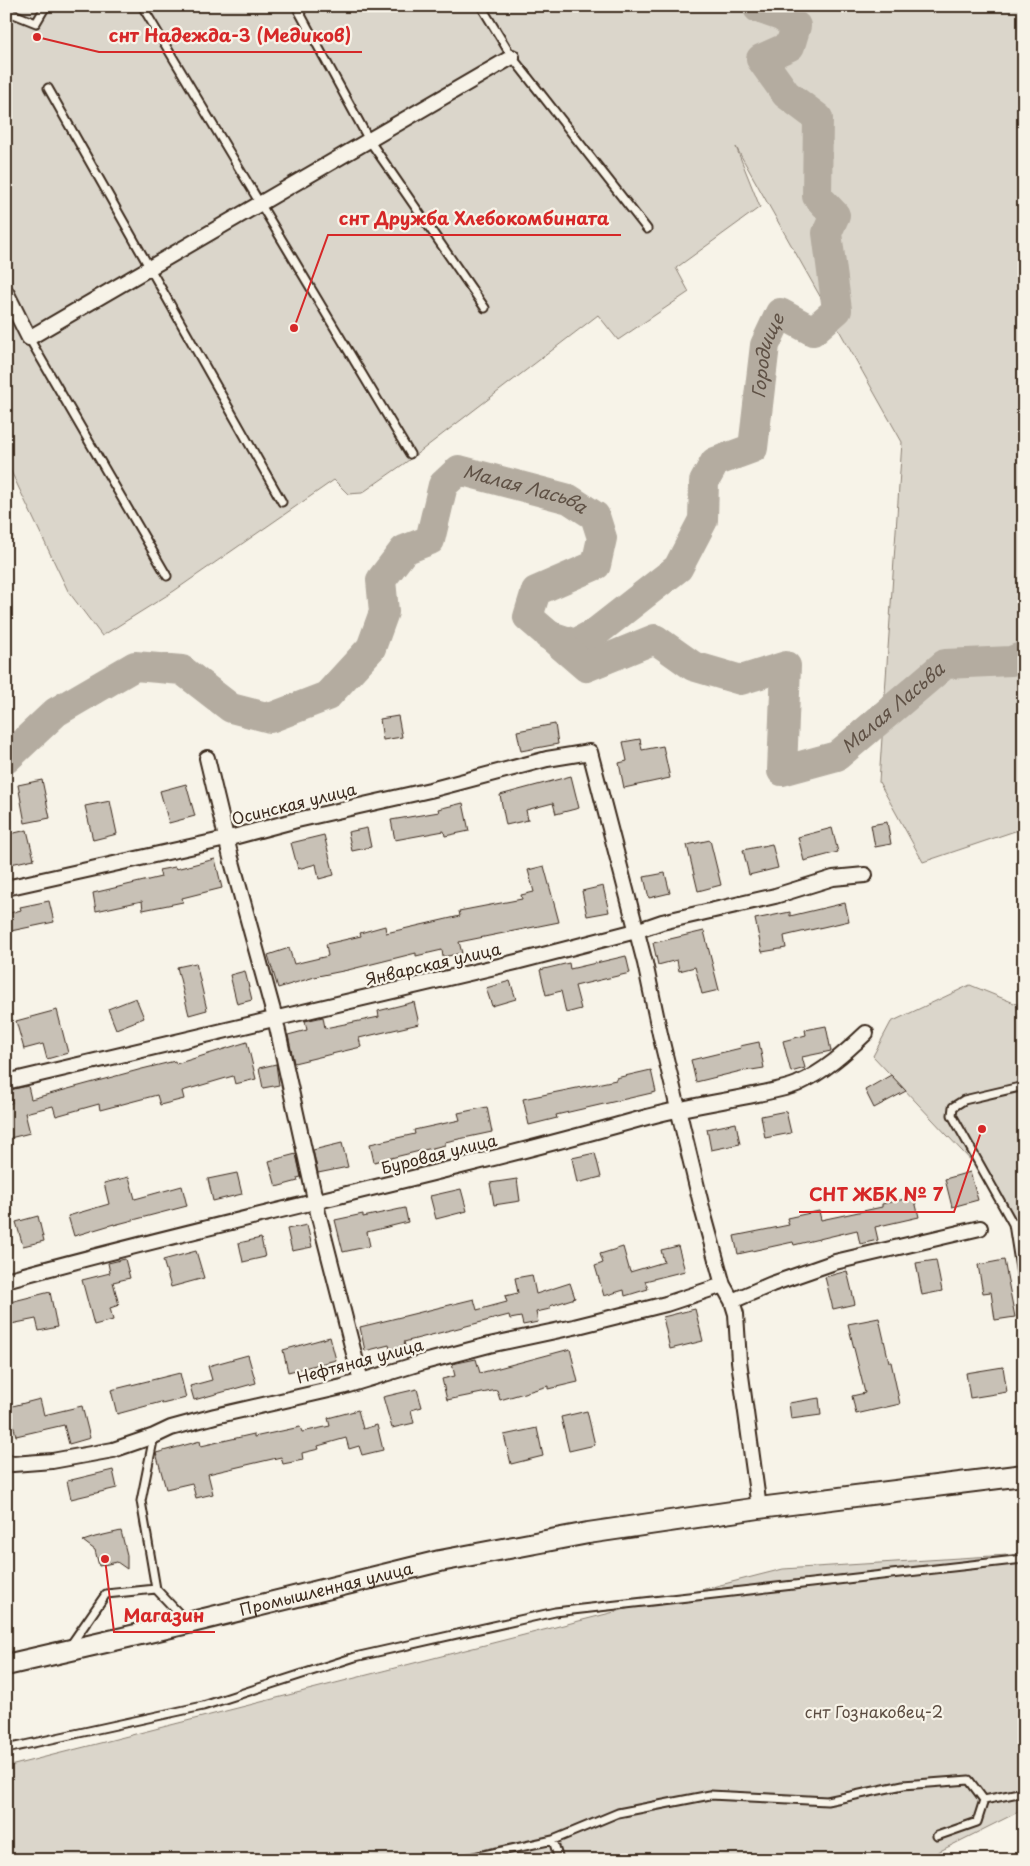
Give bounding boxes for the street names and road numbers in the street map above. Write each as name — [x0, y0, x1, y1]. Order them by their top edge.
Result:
street label: Осинская улица — [229, 776, 359, 830]
street label: Январская улица — [363, 936, 503, 990]
street label: Буровая улица — [378, 1127, 499, 1179]
street label: Нефтяная улица — [294, 1332, 426, 1388]
street label: Промышленная улица — [237, 1555, 415, 1621]

